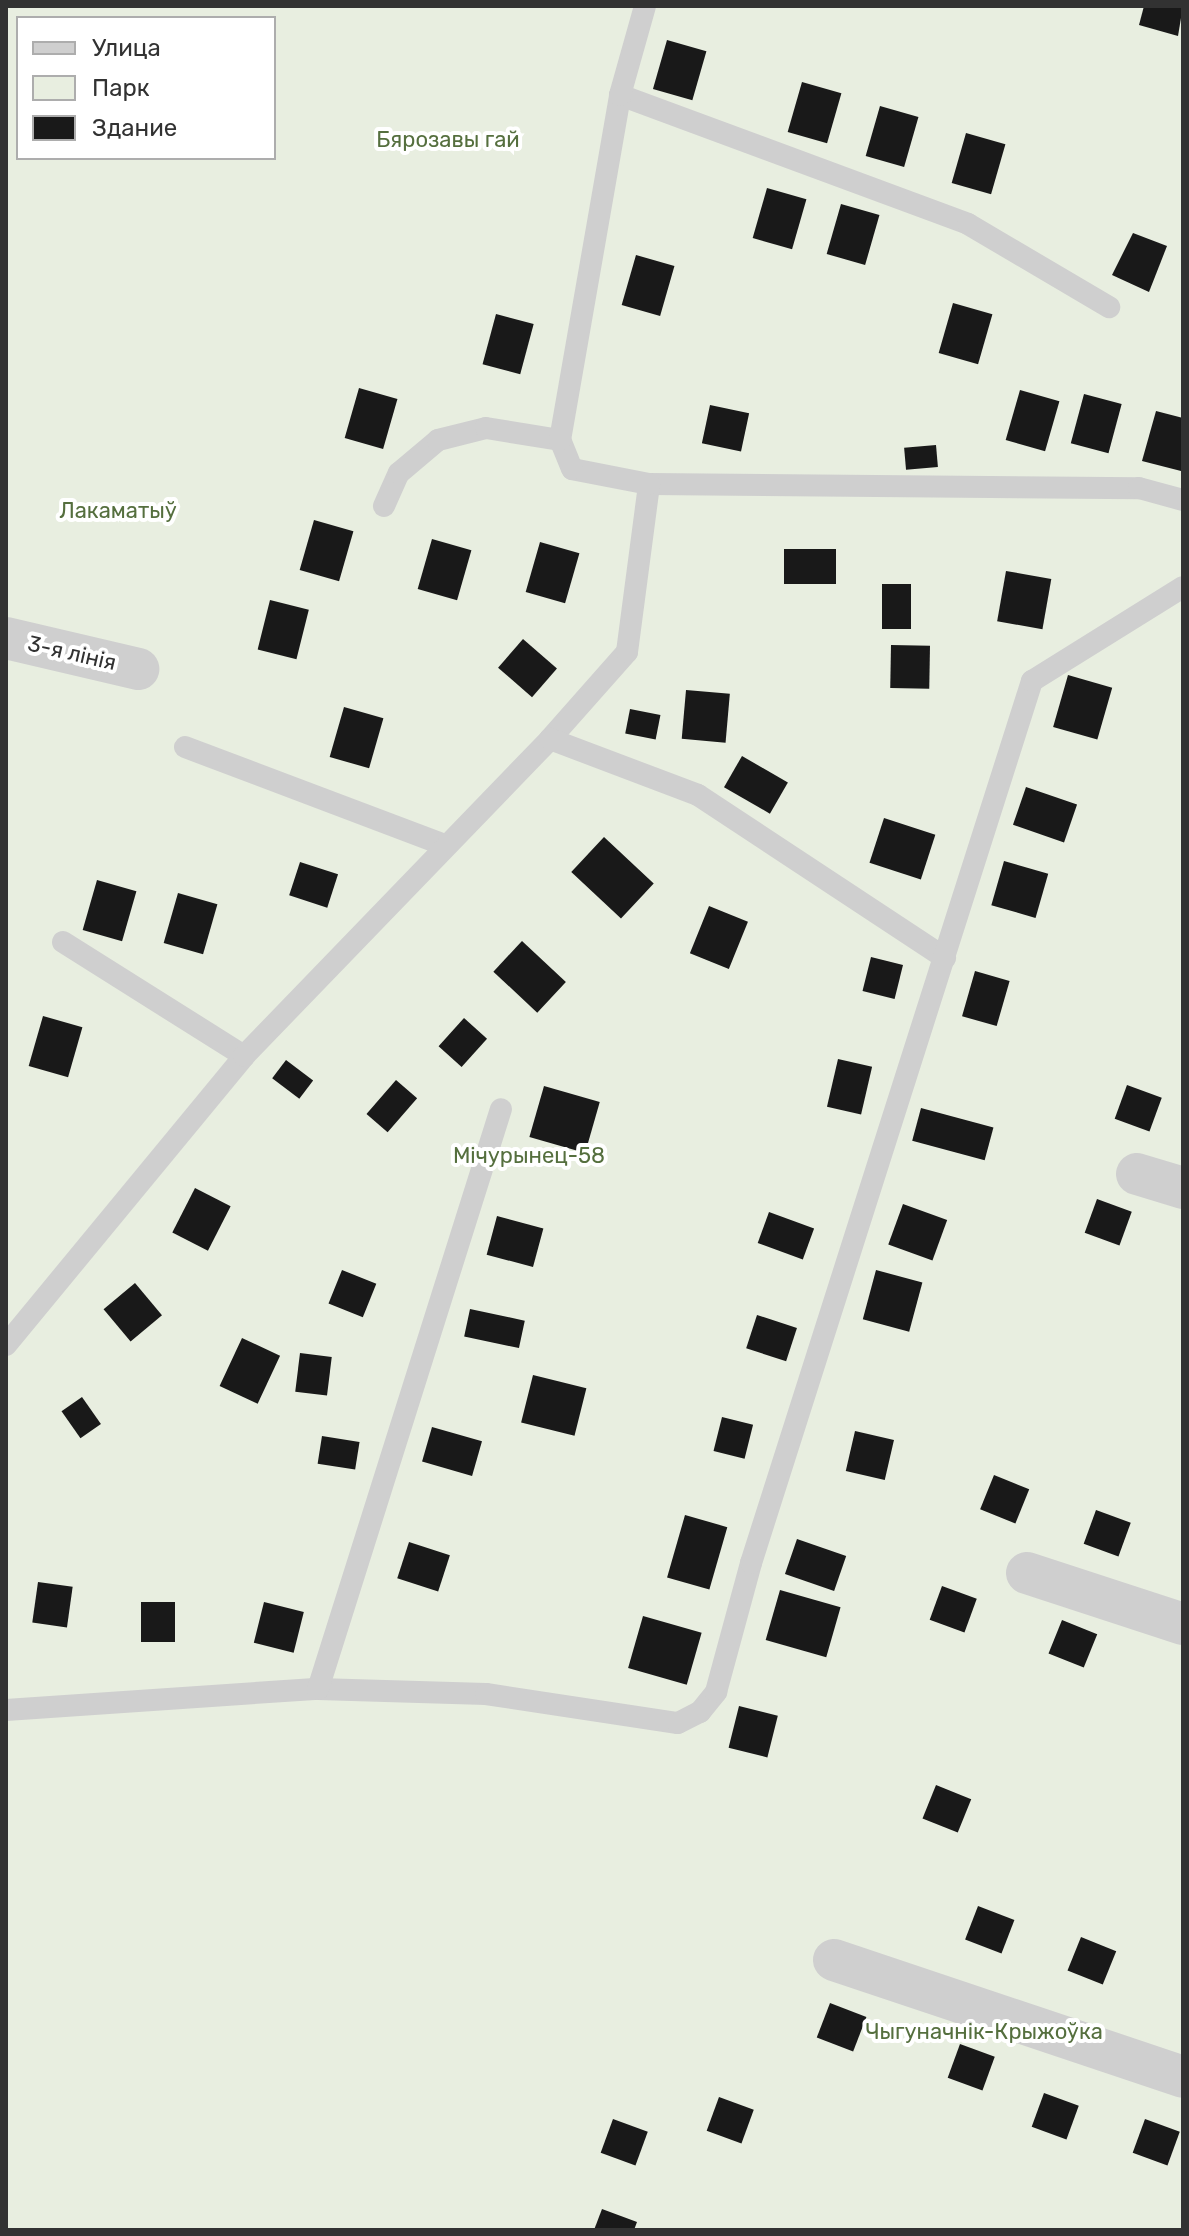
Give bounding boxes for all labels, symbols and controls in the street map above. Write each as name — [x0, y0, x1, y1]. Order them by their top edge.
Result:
legend — [16, 16, 276, 160]
text: Улица — [92, 34, 161, 62]
text: Парк — [92, 74, 150, 102]
text: Здание — [92, 114, 177, 142]
park label: Бярозавы гай — [376, 127, 520, 153]
park label: Лакаматыў — [59, 498, 177, 524]
street label: 3-я лінія — [25, 630, 119, 676]
park label: Мічурынец-58 — [453, 1143, 605, 1169]
park label: Чыгуначнік-Крыжоўка — [865, 2019, 1103, 2045]

